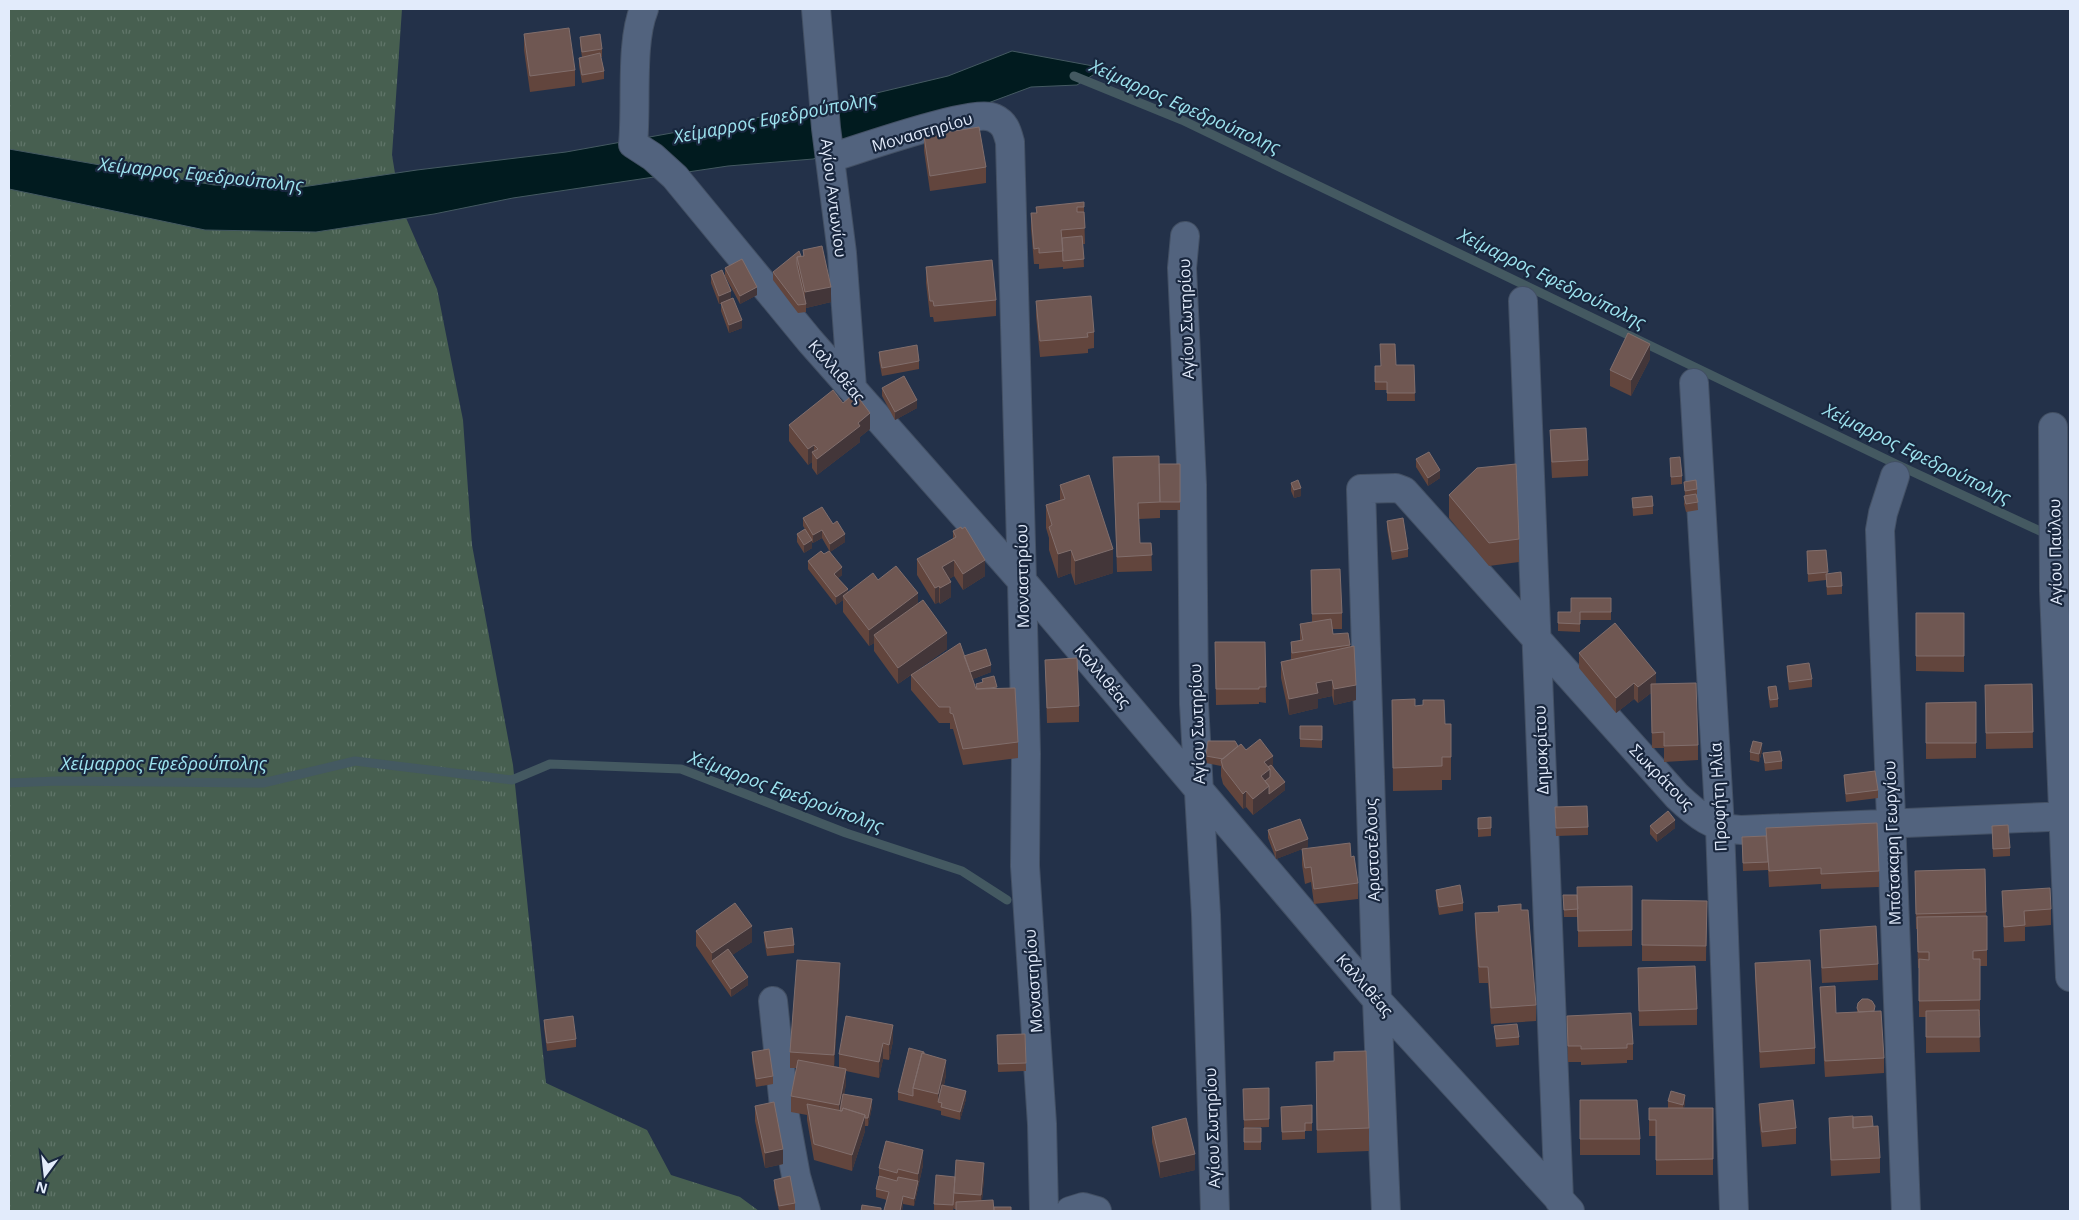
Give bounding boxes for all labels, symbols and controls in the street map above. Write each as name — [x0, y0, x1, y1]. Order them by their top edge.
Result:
water label: Χείμαρρος Εφεδρούπολης — [1086, 53, 1285, 159]
water label: Χείμαρρος Εφεδρούπολης — [670, 85, 879, 149]
street label: Μοναστηρίου — [869, 107, 975, 157]
street label: Αγίου Αντωνίου — [816, 137, 852, 259]
water label: Χείμαρρος Εφεδρούπολης — [96, 151, 306, 197]
water label: Χείμαρρος Εφεδρούπολης — [1454, 222, 1651, 334]
street label: Αγίου Σωτηρίου — [1173, 258, 1199, 380]
street label: Καλλιθέας — [804, 335, 871, 407]
water label: Χείμαρρος Εφεδρούπολης — [1819, 397, 2016, 509]
street label: Αγίου Παύλου — [2043, 499, 2067, 605]
street label: Μοναστηρίου — [1010, 524, 1034, 628]
street label: Καλλιθέας — [1070, 640, 1136, 713]
street label: Αγίου Σωτηρίου — [1184, 663, 1210, 785]
street label: Δημοκρίτου — [1528, 705, 1554, 795]
street label: Σωκράτους — [1625, 739, 1699, 815]
street label: Προφήτη Ηλία — [1704, 742, 1732, 852]
water label: Χείμαρρος Εφεδρούπολης — [685, 744, 888, 838]
water label: Χείμαρρος Εφεδρούπολης — [60, 751, 268, 775]
street label: Μπότσκαρη Γεωργίου — [1878, 760, 1906, 926]
street label: Αριστοτέλους — [1359, 798, 1385, 902]
street label: Μοναστηρίου — [1018, 928, 1048, 1034]
street label: Καλλιθέας — [1332, 949, 1399, 1021]
street label: Αγίου Σωτηρίου — [1199, 1067, 1225, 1189]
north arrow — [20, 1150, 70, 1200]
text: N — [34, 1177, 49, 1199]

